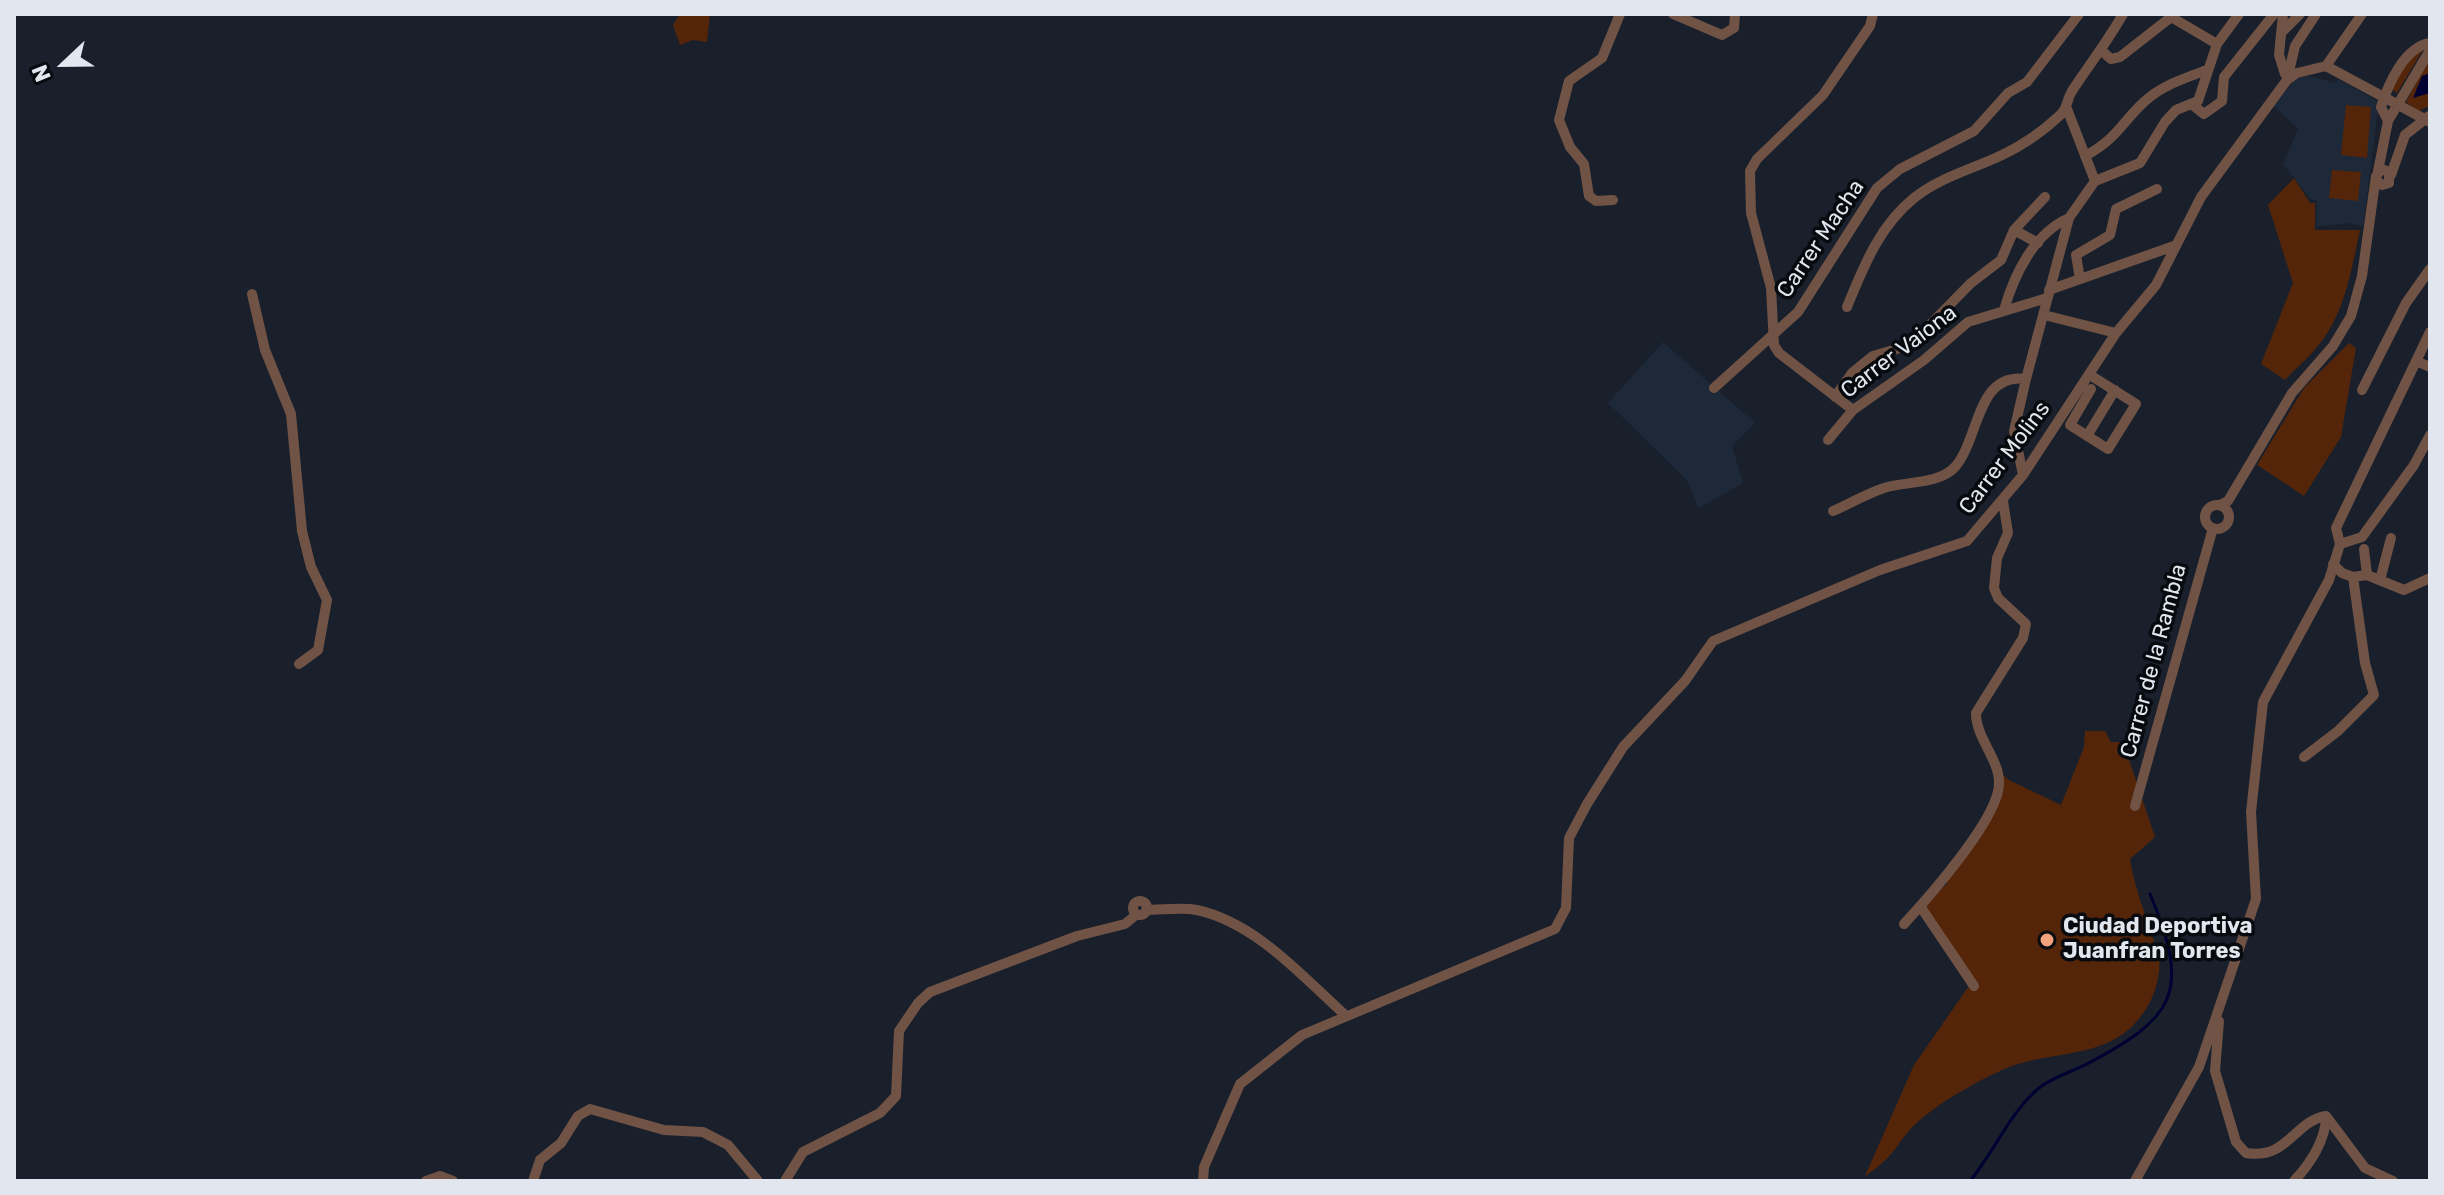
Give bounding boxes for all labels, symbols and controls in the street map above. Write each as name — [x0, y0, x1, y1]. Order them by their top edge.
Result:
north arrow — [24, 24, 104, 104]
text: N — [26, 61, 57, 86]
street label: Carrer Macha — [1772, 175, 1870, 303]
street label: Carrer Vaiona — [1836, 300, 1962, 404]
street label: Carrer Molins — [1954, 396, 2056, 520]
street label: Carrer de la Rambla — [2115, 561, 2193, 761]
place label: Ciudad Deportiva Juanfran Torres — [2063, 914, 2253, 966]
marker: Ciudad Deportiva Juanfran Torres — [2038, 931, 2056, 949]

